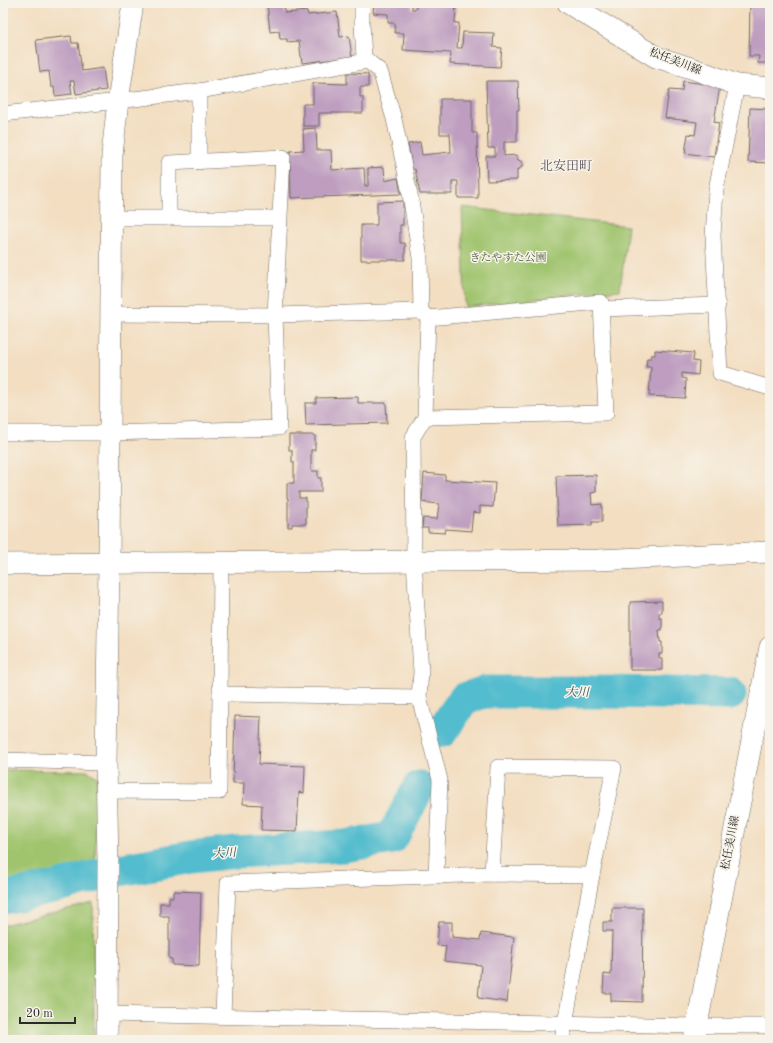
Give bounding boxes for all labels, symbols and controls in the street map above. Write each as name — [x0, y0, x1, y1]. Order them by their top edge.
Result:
street label: 松任美川線 — [647, 45, 703, 77]
district label: 北安田町 — [540, 159, 592, 173]
park label: きたやすた公園 — [470, 251, 547, 264]
water label: 大川 — [565, 685, 591, 699]
street label: 松任美川線 — [718, 815, 742, 871]
water label: 大川 — [211, 845, 238, 861]
scale bar — [20, 999, 75, 1025]
text: 20 m — [26, 1008, 53, 1020]

